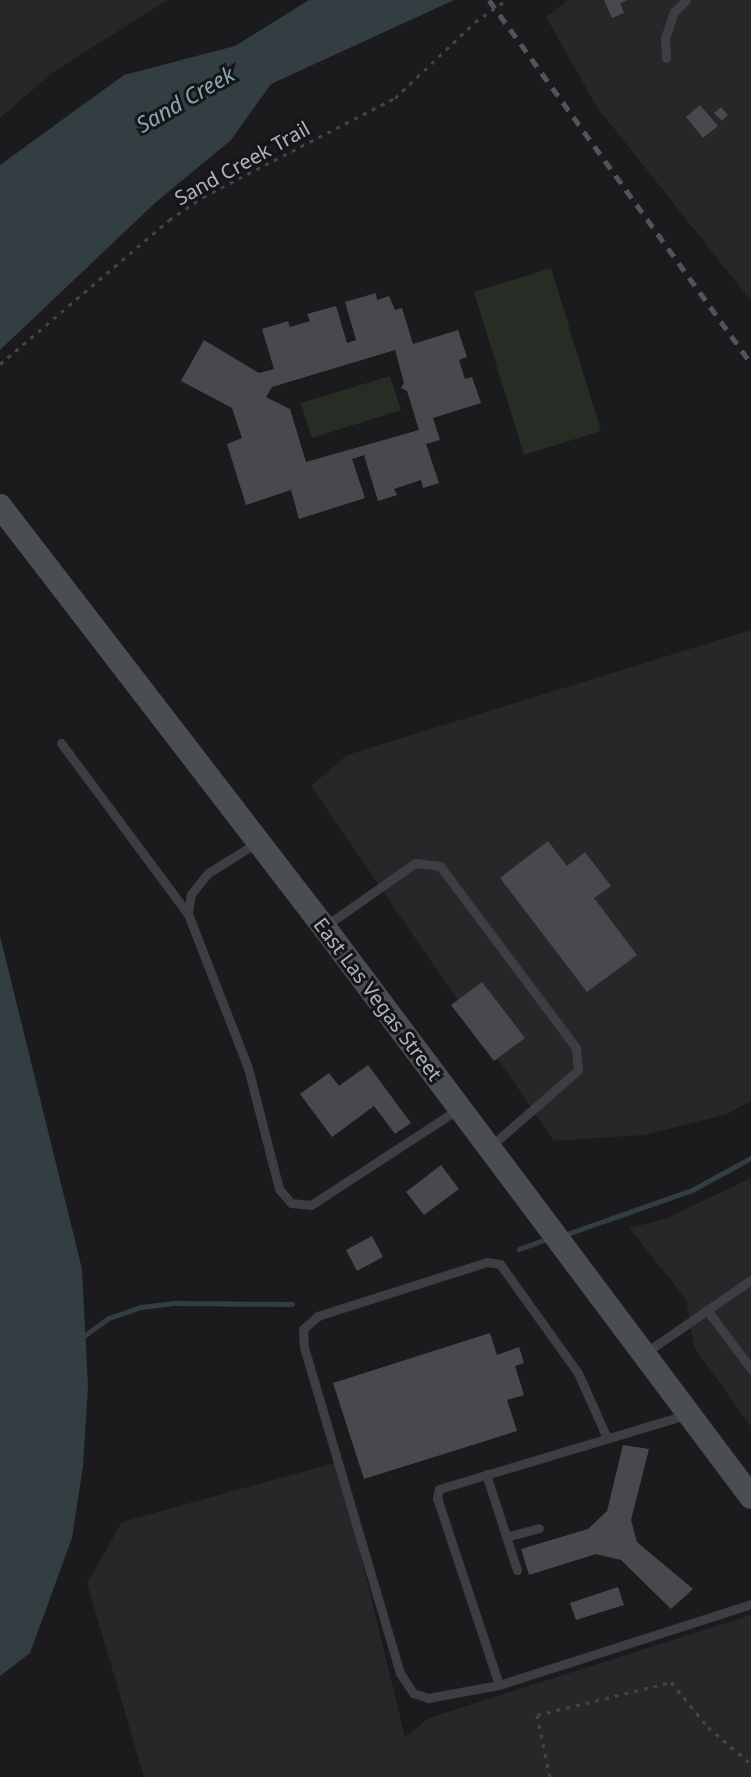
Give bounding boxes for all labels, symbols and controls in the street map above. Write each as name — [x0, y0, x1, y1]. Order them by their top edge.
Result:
water label: Sand Creek — [131, 60, 239, 138]
street label: Sand Creek Trail — [170, 116, 314, 210]
street label: East Las Vegas Street — [309, 913, 447, 1085]

